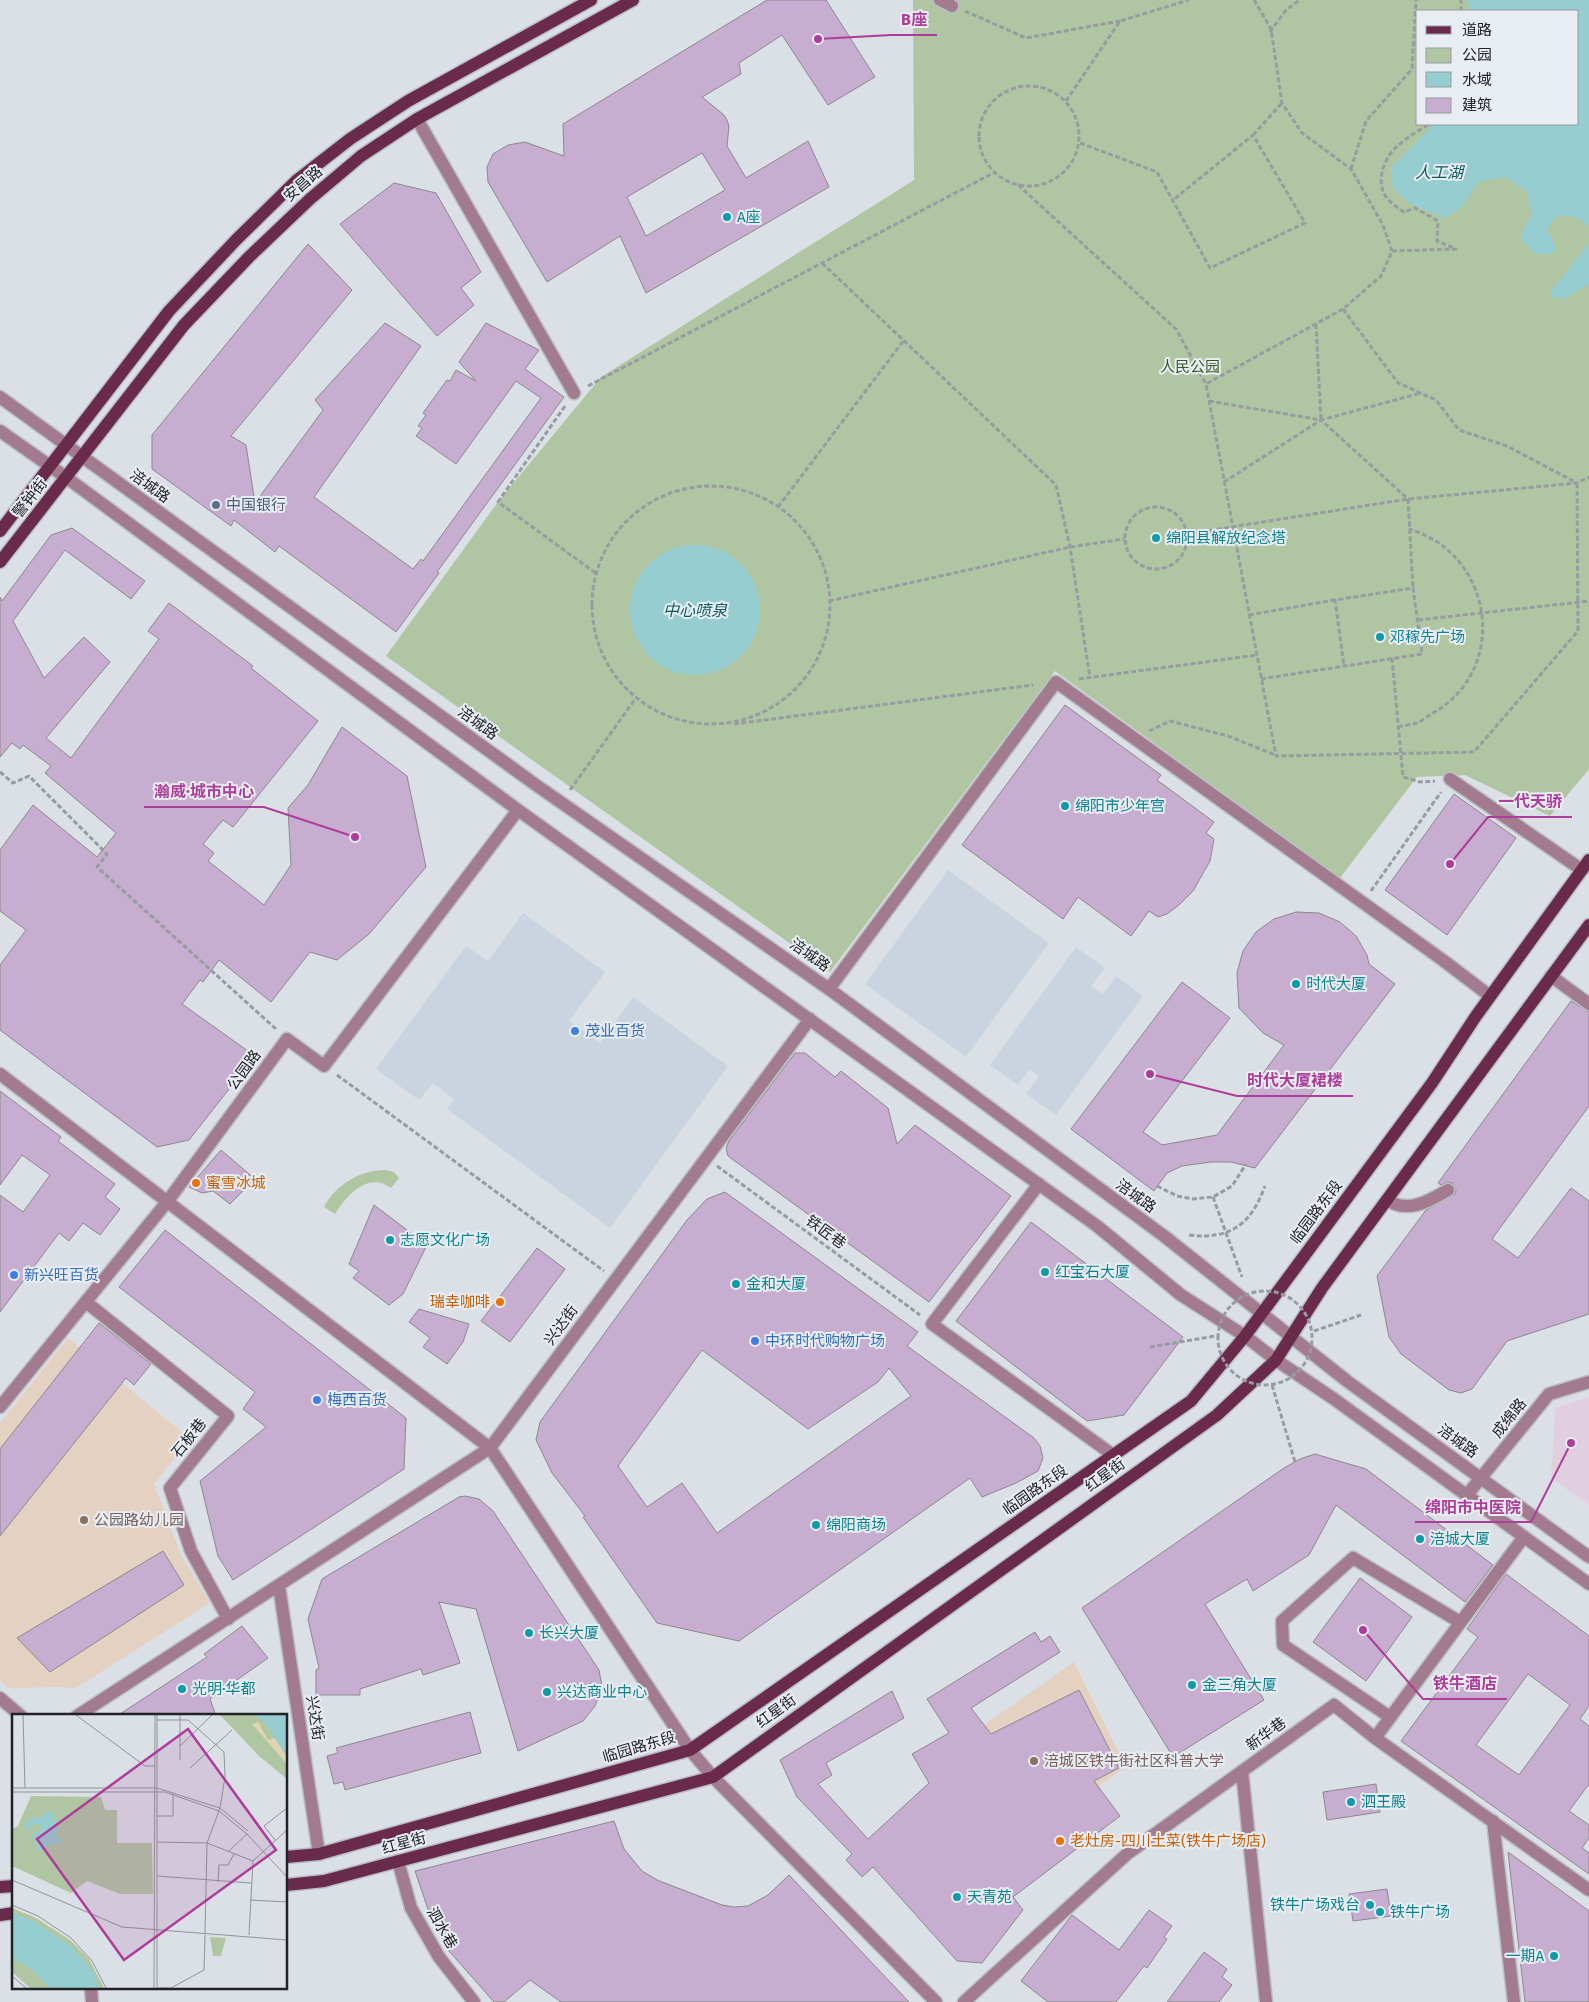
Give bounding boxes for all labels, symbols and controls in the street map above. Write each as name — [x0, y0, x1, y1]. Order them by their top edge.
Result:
callout: B座 — [891, 4, 937, 35]
text: B座 — [901, 10, 927, 29]
legend — [1416, 10, 1579, 125]
text: 道路 — [1462, 21, 1492, 39]
text: 公园 — [1462, 46, 1492, 64]
text: 水域 — [1462, 71, 1492, 89]
text: 建筑 — [1462, 96, 1492, 114]
street label: 安昌路 — [280, 162, 326, 206]
water label: 人工湖 — [1415, 163, 1466, 182]
place label: A座 — [737, 208, 761, 226]
marker: A座 — [721, 211, 733, 223]
park label: 人民公园 — [1160, 358, 1220, 376]
street label: 涪城路 — [127, 465, 173, 507]
street label: 警钟街 — [9, 475, 51, 521]
place label: 中国银行 — [226, 496, 286, 514]
marker: 中国银行 — [210, 499, 222, 511]
place label: 绵阳县解放纪念塔 — [1166, 529, 1286, 547]
marker: 绵阳县解放纪念塔 — [1150, 532, 1162, 544]
water label: 中心喷泉 — [663, 601, 728, 620]
place label: 邓稼先广场 — [1390, 628, 1465, 646]
marker: 邓稼先广场 — [1374, 631, 1386, 643]
street label: 涪城路 — [455, 702, 501, 744]
callout: 瀚威·城市中心 — [144, 776, 264, 807]
text: 瀚威·城市中心 — [154, 782, 254, 801]
callout: 一代天骄 — [1488, 786, 1572, 817]
text: 一代天骄 — [1498, 792, 1562, 811]
place label: 绵阳市少年宫 — [1075, 797, 1165, 815]
marker: 绵阳市少年宫 — [1059, 800, 1071, 812]
street label: 涪城路 — [786, 935, 834, 975]
place label: 时代大厦 — [1306, 975, 1366, 993]
marker: 时代大厦 — [1290, 978, 1302, 990]
place label: 茂业百货 — [585, 1022, 645, 1040]
marker: 茂业百货 — [569, 1025, 581, 1037]
street label: 公园路 — [223, 1047, 265, 1093]
callout: 时代大厦裙楼 — [1237, 1065, 1353, 1096]
text: 时代大厦裙楼 — [1247, 1071, 1343, 1090]
place label: 蜜雪冰城 — [206, 1174, 266, 1192]
street label: 涪城路 — [1113, 1175, 1159, 1217]
marker: 蜜雪冰城 — [190, 1177, 202, 1189]
street label: 临园路东段 — [1286, 1177, 1346, 1247]
street label: 铁匠巷 — [803, 1211, 849, 1253]
place label: 志愿文化广场 — [400, 1231, 490, 1249]
marker: 志愿文化广场 — [384, 1234, 396, 1246]
place label: 红宝石大厦 — [1055, 1263, 1130, 1281]
place label: 新兴旺百货 — [24, 1266, 99, 1284]
marker: 红宝石大厦 — [1039, 1266, 1051, 1278]
marker: 新兴旺百货 — [8, 1269, 20, 1281]
place label: 金和大厦 — [746, 1275, 806, 1293]
marker: 金和大厦 — [730, 1278, 742, 1290]
place label: 瑞幸咖啡 — [430, 1293, 490, 1311]
marker: 瑞幸咖啡 — [494, 1296, 506, 1308]
street label: 兴达街 — [540, 1302, 582, 1348]
place label: 中环时代购物广场 — [765, 1332, 885, 1350]
marker: 中环时代购物广场 — [749, 1335, 761, 1347]
place label: 梅西百货 — [327, 1391, 387, 1409]
marker: 梅西百货 — [311, 1394, 323, 1406]
street label: 成绵路 — [1488, 1395, 1530, 1441]
street label: 石板巷 — [168, 1415, 210, 1461]
street label: 涪城路 — [1435, 1420, 1481, 1462]
street label: 红星街 — [1082, 1454, 1128, 1496]
street label: 临园路东段 — [999, 1461, 1071, 1519]
callout: 绵阳市中医院 — [1415, 1491, 1531, 1522]
text: 绵阳市中医院 — [1425, 1498, 1521, 1517]
place label: 公园路幼儿园 — [94, 1511, 184, 1529]
marker: 公园路幼儿园 — [78, 1514, 90, 1526]
place label: 绵阳商场 — [826, 1516, 886, 1534]
marker: 绵阳商场 — [810, 1519, 822, 1531]
place label: 涪城大厦 — [1430, 1530, 1490, 1548]
marker: 涪城大厦 — [1414, 1533, 1426, 1545]
place label: 长兴大厦 — [539, 1624, 599, 1642]
marker: 长兴大厦 — [523, 1627, 535, 1639]
callout: 铁牛酒店 — [1423, 1668, 1507, 1699]
text: 铁牛酒店 — [1433, 1674, 1497, 1693]
place label: 金三角大厦 — [1202, 1676, 1277, 1694]
marker: 金三角大厦 — [1186, 1679, 1198, 1691]
place label: 光明·华都 — [192, 1680, 256, 1698]
marker: 光明·华都 — [176, 1683, 188, 1695]
place label: 兴达商业中心 — [557, 1683, 647, 1701]
marker: 兴达商业中心 — [541, 1686, 553, 1698]
street label: 红星街 — [753, 1690, 799, 1732]
street label: 兴达街 — [303, 1694, 327, 1742]
street label: 新华巷 — [1243, 1713, 1289, 1755]
inset map — [12, 1714, 288, 1990]
street label: 临园路东段 — [600, 1728, 678, 1766]
place label: 涪城区铁牛街社区科普大学 — [1044, 1752, 1224, 1770]
marker: 涪城区铁牛街社区科普大学 — [1028, 1755, 1040, 1767]
place label: 泗王殿 — [1361, 1793, 1406, 1811]
marker: 泗王殿 — [1345, 1796, 1357, 1808]
street label: 红星街 — [380, 1828, 428, 1858]
place label: 老灶房-四川土菜(铁牛广场店) — [1070, 1832, 1266, 1850]
marker: 老灶房-四川土菜(铁牛广场店) — [1054, 1835, 1066, 1847]
place label: 天青苑 — [967, 1888, 1012, 1906]
marker: 天青苑 — [951, 1891, 963, 1903]
place label: 铁牛广场戏台 — [1270, 1896, 1360, 1914]
marker: 铁牛广场戏台 — [1364, 1899, 1376, 1911]
place label: 铁牛广场 — [1390, 1903, 1450, 1921]
street label: 泗水巷 — [423, 1904, 461, 1952]
marker: 铁牛广场 — [1374, 1906, 1386, 1918]
place label: 一期A — [1505, 1947, 1544, 1965]
marker: 一期A — [1548, 1950, 1560, 1962]

